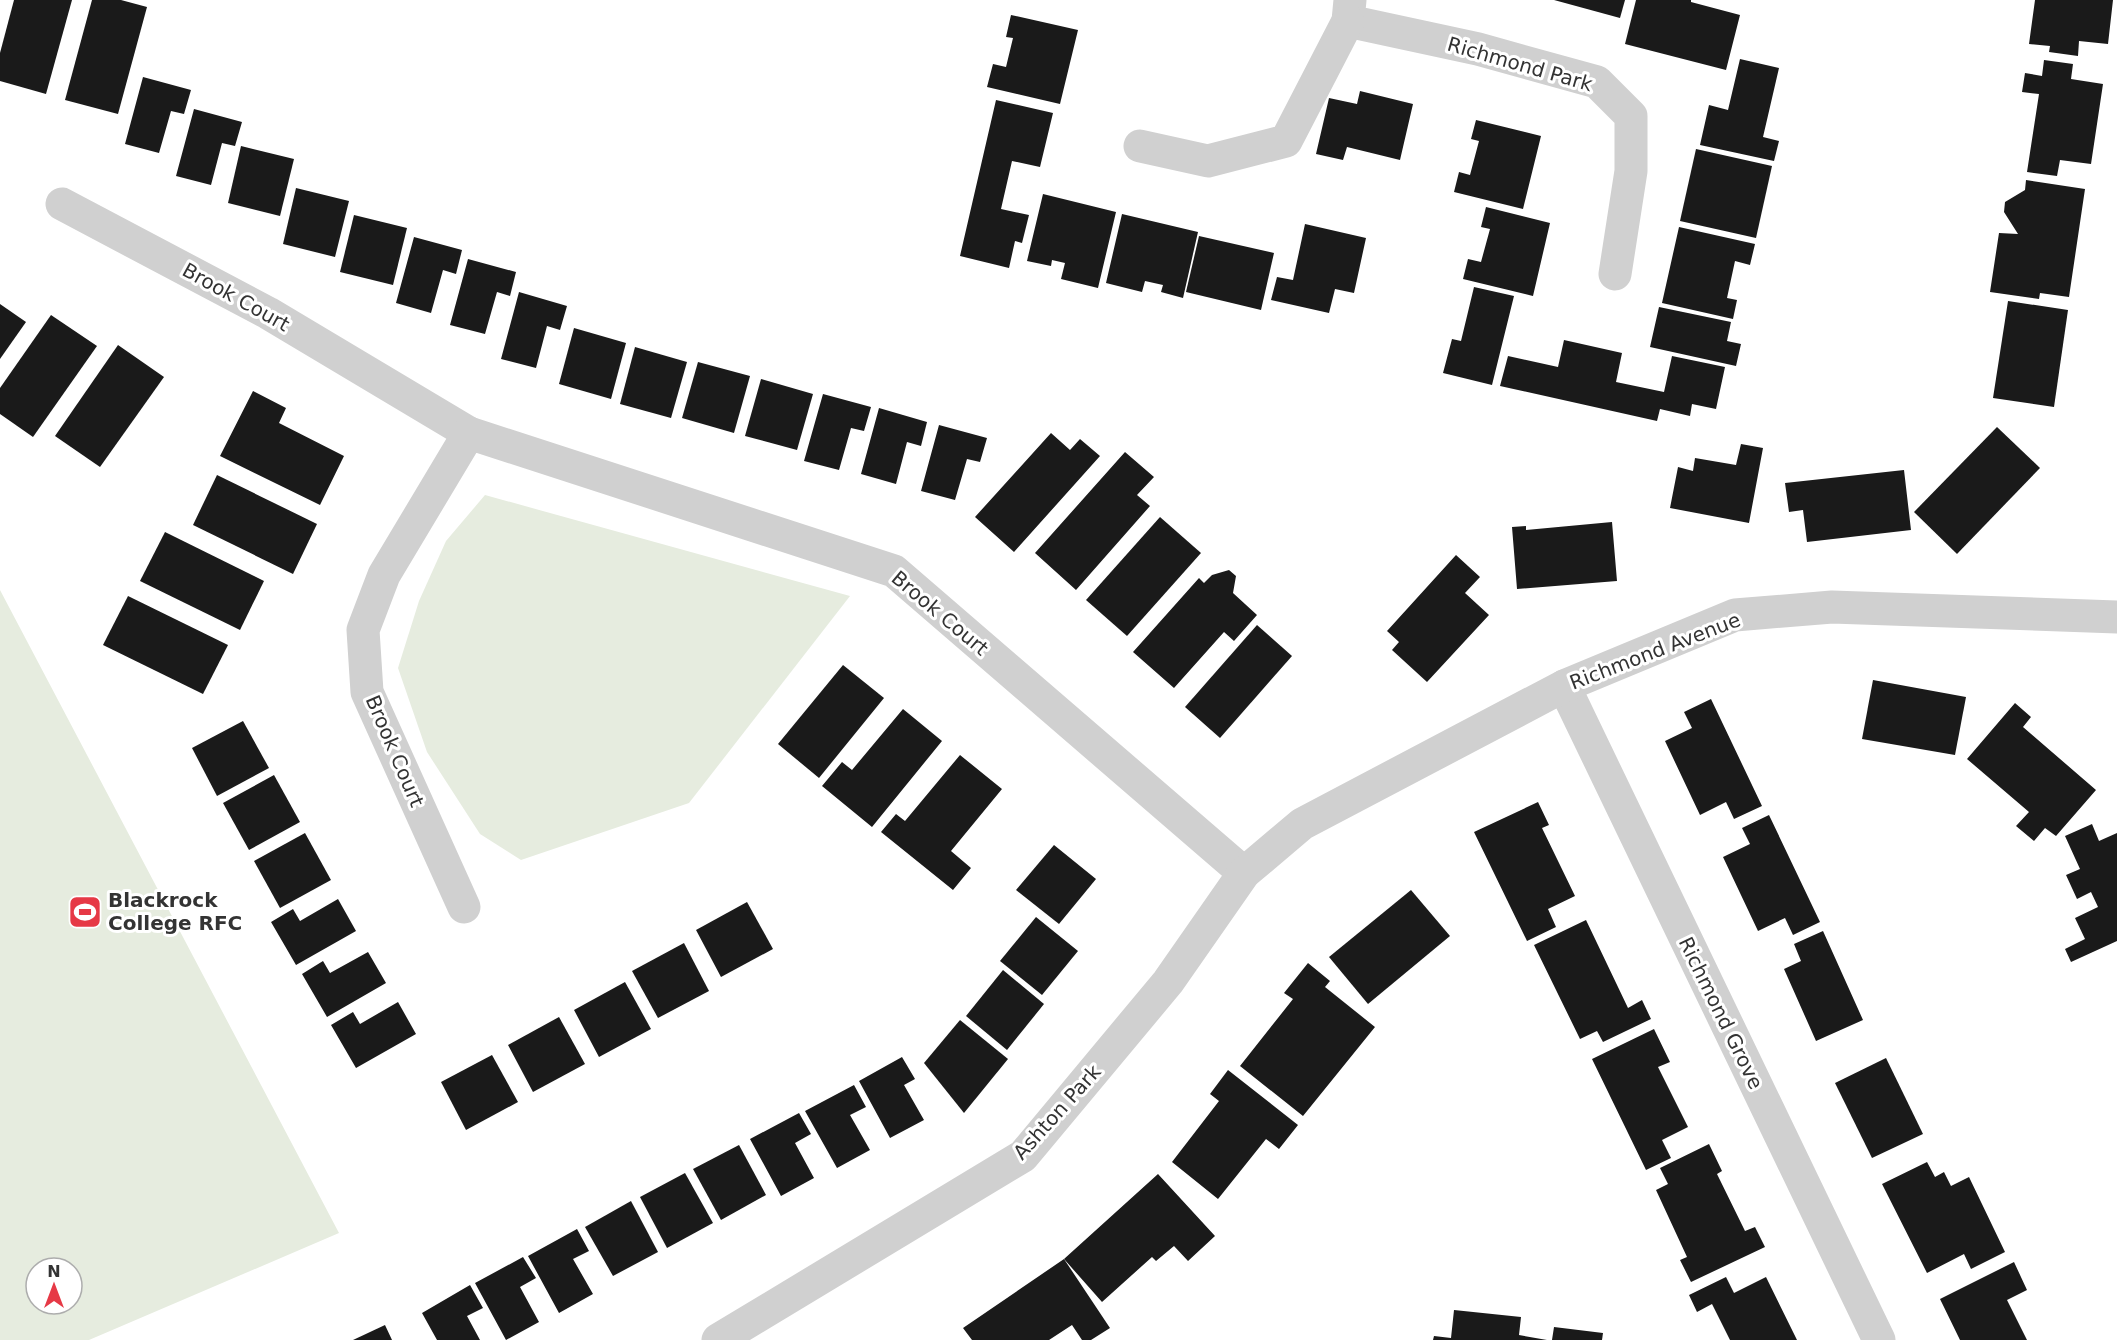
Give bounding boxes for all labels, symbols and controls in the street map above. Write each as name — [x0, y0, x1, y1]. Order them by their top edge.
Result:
street label: Richmond Park — [1445, 32, 1596, 96]
street label: Brook Court — [178, 258, 294, 336]
street label: Brook Court — [887, 566, 993, 660]
street label: Richmond Avenue — [1566, 607, 1744, 695]
street label: Brook Court — [361, 692, 429, 811]
place label: Blackrock College RFC — [108, 888, 242, 935]
sports icon: Blackrock College RFC — [67, 894, 103, 930]
street label: Richmond Grove — [1674, 933, 1768, 1093]
street label: Ashton Park — [1008, 1059, 1106, 1164]
north arrow — [24, 1256, 84, 1316]
text: N — [47, 1262, 61, 1281]

